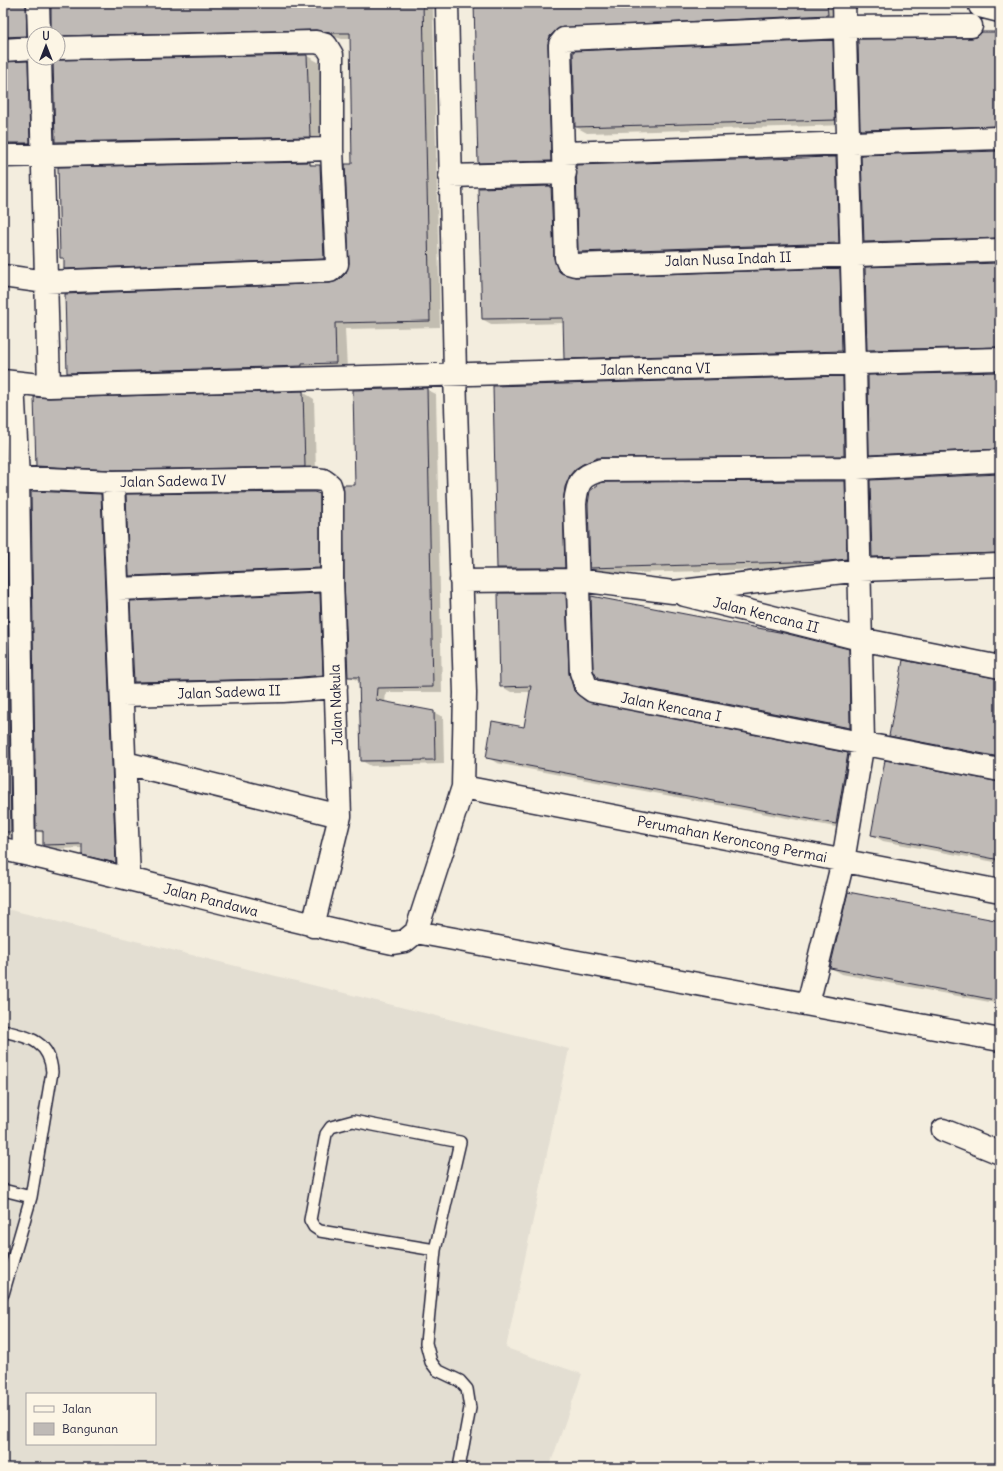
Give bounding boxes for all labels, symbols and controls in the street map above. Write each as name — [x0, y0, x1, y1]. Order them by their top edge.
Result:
north arrow — [26, 26, 66, 66]
text: U — [42, 29, 50, 43]
street label: Jalan Nusa Indah II — [664, 248, 792, 270]
street label: Jalan Kencana VI — [599, 359, 711, 379]
street label: Jalan Sadewa IV — [120, 471, 227, 491]
street label: Jalan Kencana II — [711, 593, 821, 637]
street label: Jalan Nakula — [326, 664, 346, 746]
street label: Jalan Sadewa II — [177, 681, 281, 703]
street label: Jalan Kencana I — [619, 688, 723, 726]
street label: Perumahan Keroncong Permai — [635, 812, 829, 866]
street label: Jalan Pandawa — [162, 880, 260, 920]
legend — [26, 1393, 156, 1445]
text: Jalan — [62, 1401, 91, 1416]
text: Bangunan — [62, 1421, 118, 1436]

